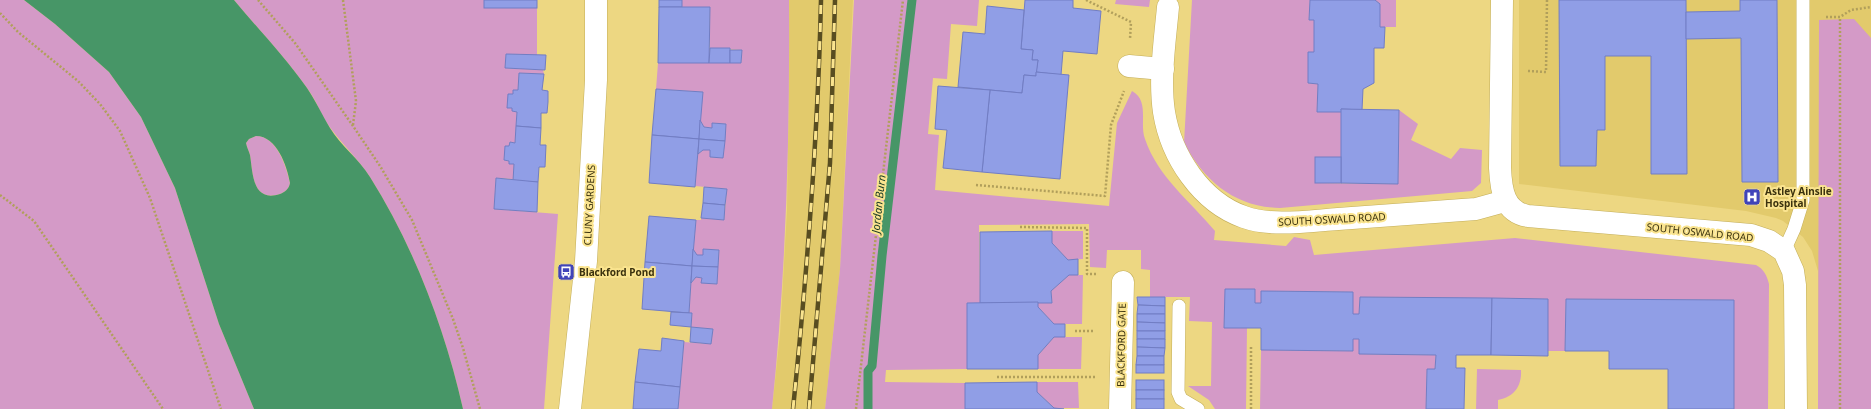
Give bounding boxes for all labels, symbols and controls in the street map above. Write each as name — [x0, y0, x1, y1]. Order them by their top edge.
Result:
street label: CLUNY GARDENS — [580, 164, 598, 246]
water label: Jordan Burn — [867, 174, 889, 236]
place label: Astley Ainslie Hospital — [1765, 184, 1832, 210]
hospital icon: Astley Ainslie Hospital — [1742, 187, 1762, 207]
street label: SOUTH OSWALD ROAD — [1278, 209, 1386, 229]
street label: SOUTH OSWALD ROAD — [1646, 219, 1754, 245]
bus stop icon: Blackford Pond — [556, 262, 576, 282]
place label: Blackford Pond — [579, 265, 655, 279]
street label: BLACKFORD GATE — [1113, 303, 1129, 387]

